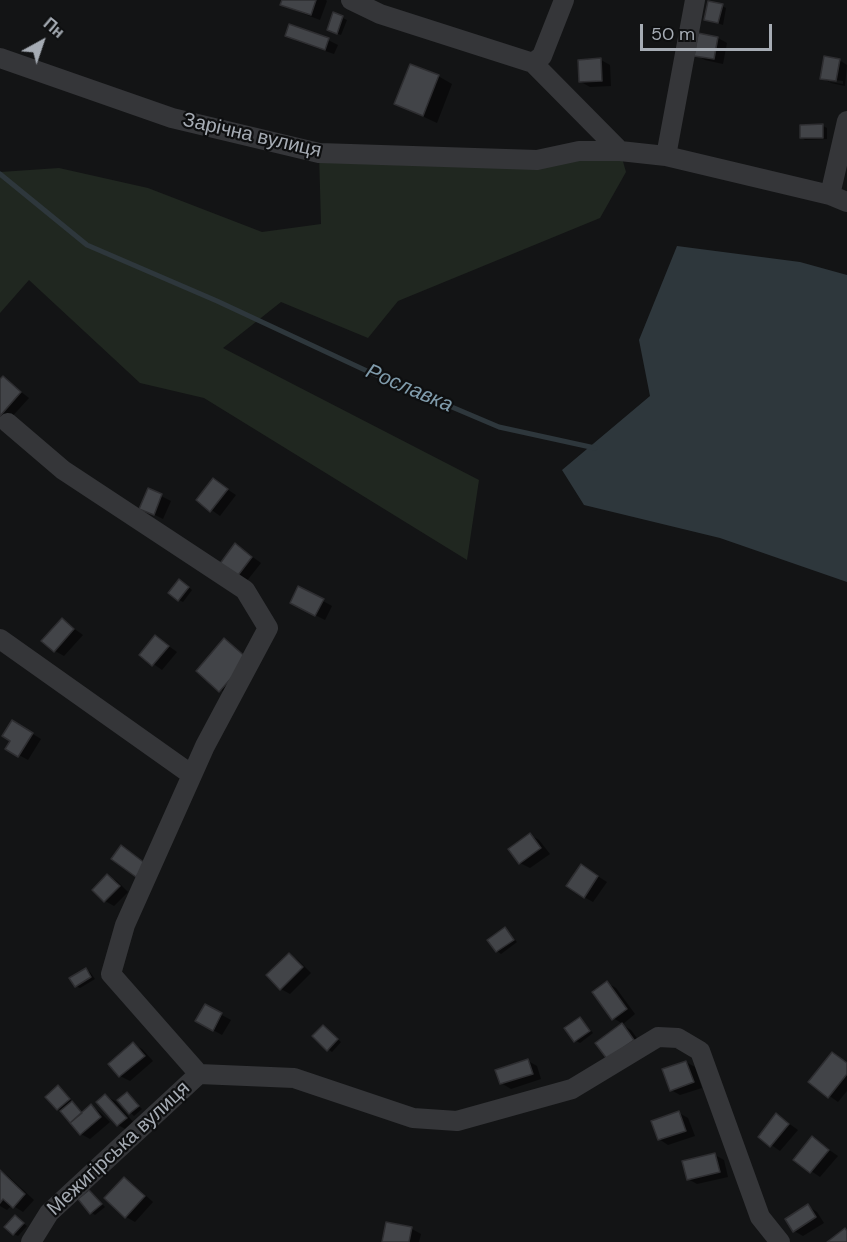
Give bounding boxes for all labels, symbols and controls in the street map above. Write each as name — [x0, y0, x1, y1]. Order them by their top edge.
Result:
north arrow — [12, 12, 72, 72]
scale bar — [643, 12, 775, 50]
text: Пн — [39, 13, 69, 43]
text: 50 m — [651, 22, 695, 46]
street label: Зарічна вулиця — [180, 108, 324, 164]
water label: Рославка — [362, 359, 456, 419]
street label: Межигірська вулиця — [43, 1077, 195, 1221]

